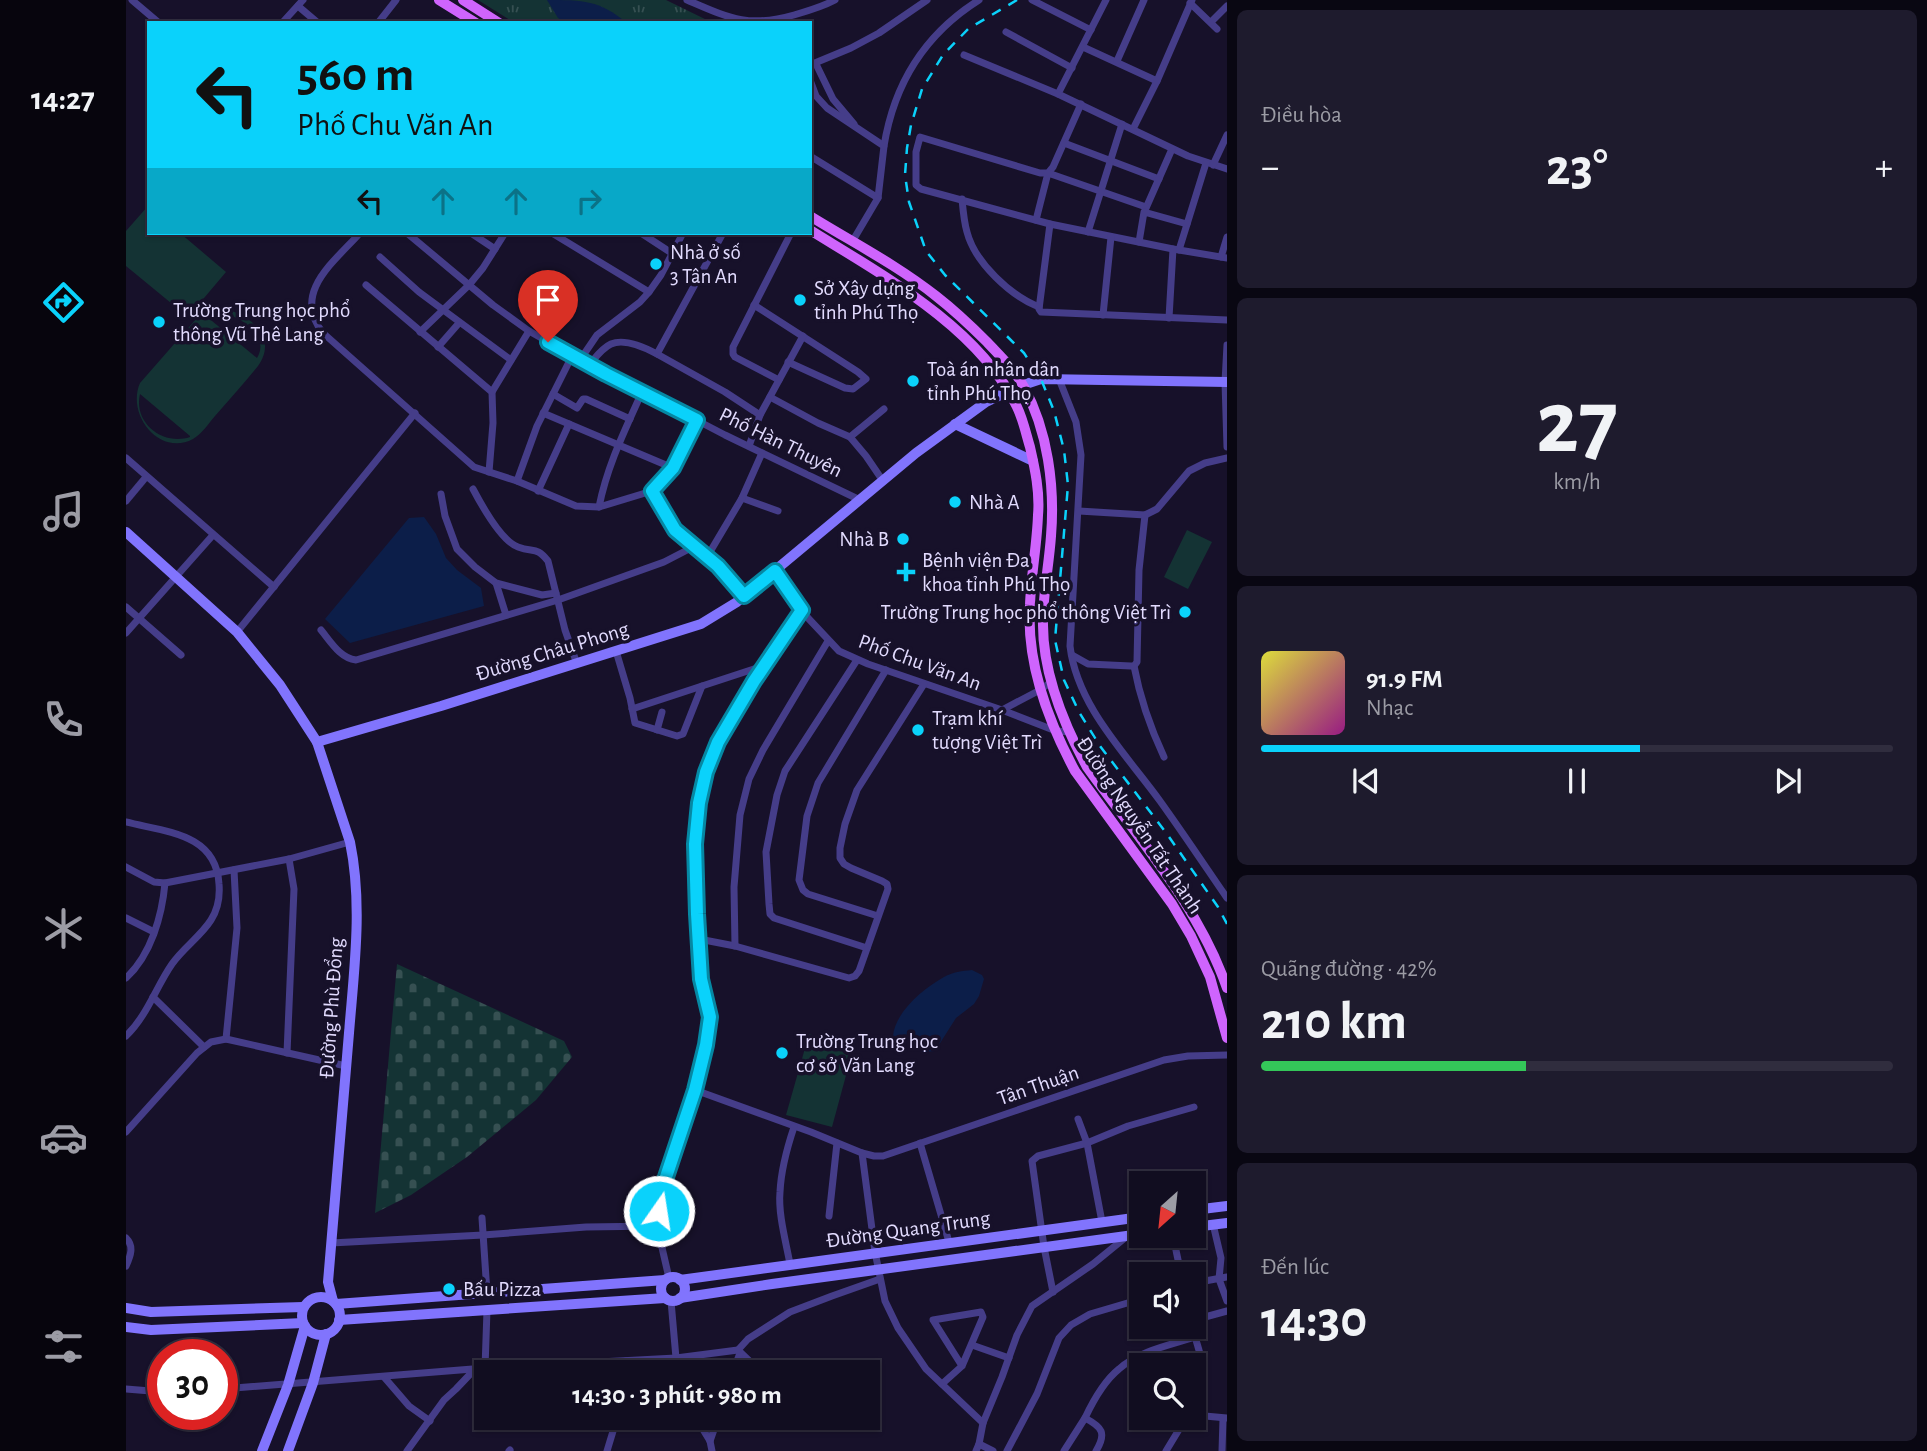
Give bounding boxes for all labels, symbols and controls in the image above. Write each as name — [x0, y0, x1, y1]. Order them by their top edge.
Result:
icon: left — [182, 49, 273, 140]
text: 560 m — [297, 51, 414, 100]
text: 14:27 — [31, 83, 95, 115]
text: Điều hòa — [1261, 104, 1342, 127]
text: Phố Chu Văn An — [297, 109, 493, 141]
text: 23° — [1546, 142, 1608, 194]
text: − — [1261, 149, 1279, 187]
text: + — [1875, 149, 1893, 187]
icon: left — [351, 182, 389, 220]
icon: ahead — [424, 182, 462, 220]
icon: ahead — [497, 182, 535, 220]
icon: right — [570, 182, 608, 220]
place label: Nhà ở số 3 Tân An — [670, 242, 741, 287]
marker: Nhà ở số 3 Tân An — [648, 256, 664, 272]
pin — [518, 270, 578, 342]
icon: directions — [39, 278, 88, 327]
place label: Sở Xây dựng tỉnh Phú Thọ — [814, 278, 918, 323]
icon: arrive — [529, 281, 567, 319]
marker: Sở Xây dựng tỉnh Phú Thọ — [792, 292, 808, 308]
place label: Trường Trung học phổ thông Vũ Thê Lang — [173, 299, 350, 345]
marker: Trường Trung học phổ thông Vũ Thê Lang — [151, 314, 167, 330]
place label: Toà án nhân dân tỉnh Phú Thọ — [927, 359, 1060, 404]
marker: Toà án nhân dân tỉnh Phú Thọ — [905, 373, 921, 389]
text: 27 — [1536, 378, 1618, 469]
street label: Phố Hàn Thuyên — [716, 404, 846, 481]
text: km/h — [1553, 471, 1601, 494]
icon: music — [39, 487, 88, 536]
place label: Nhà A — [969, 492, 1020, 513]
marker: Nhà A — [947, 494, 963, 510]
place label: Nhà B — [839, 529, 889, 550]
marker: Nhà B — [895, 531, 911, 547]
place label: Bệnh viện Đa khoa tỉnh Phú Thọ — [922, 550, 1070, 595]
marker: Bệnh viện Đa khoa tỉnh Phú Thọ — [896, 562, 916, 582]
place label: Trường Trung học phổ thông Việt Trì — [880, 601, 1171, 623]
marker: Trường Trung học phổ thông Việt Trì — [1177, 604, 1193, 620]
street label: Đường Châu Phong — [473, 618, 632, 685]
street label: Phố Chu Văn An — [856, 631, 984, 694]
text: 91.9 FM — [1366, 666, 1443, 692]
icon: phone — [39, 695, 88, 744]
text: Nhạc — [1366, 697, 1413, 720]
place label: Trạm khí tượng Việt Trì — [932, 708, 1042, 753]
marker: Trạm khí tượng Việt Trì — [910, 722, 926, 738]
street label: Đường Nguyễn Tất Thành — [1073, 733, 1207, 917]
icon: previous — [1347, 762, 1385, 800]
icon: pause — [1558, 762, 1596, 800]
icon: next — [1769, 762, 1807, 800]
icon: climate — [39, 904, 88, 953]
street label: Đường Phù Đổng — [315, 936, 347, 1079]
text: Quãng đường · 42% — [1261, 958, 1437, 981]
text: 210 km — [1261, 996, 1407, 1048]
place label: Trường Trung học cơ sở Văn Lang — [796, 1031, 938, 1076]
marker: Trường Trung học cơ sở Văn Lang — [774, 1045, 790, 1061]
street label: Tân Thuận — [995, 1062, 1082, 1109]
icon: car — [39, 1113, 88, 1162]
north arrow — [1129, 1171, 1206, 1248]
map controls — [1129, 1171, 1206, 1430]
position arrow — [622, 1174, 696, 1248]
street label: Đường Quang Trung — [825, 1207, 992, 1251]
text: Đến lúc — [1261, 1256, 1329, 1279]
button: sound — [1129, 1262, 1206, 1339]
place label: Bấu Pizza — [463, 1279, 541, 1300]
marker: Bấu Pizza — [441, 1281, 457, 1297]
text: 14:30 — [1261, 1294, 1367, 1346]
icon: filters — [39, 1322, 88, 1371]
speed limit sign: 30 — [147, 1339, 238, 1430]
button: search — [1129, 1353, 1206, 1430]
text: 14:30 · 3 phút · 980 m — [572, 1382, 782, 1408]

